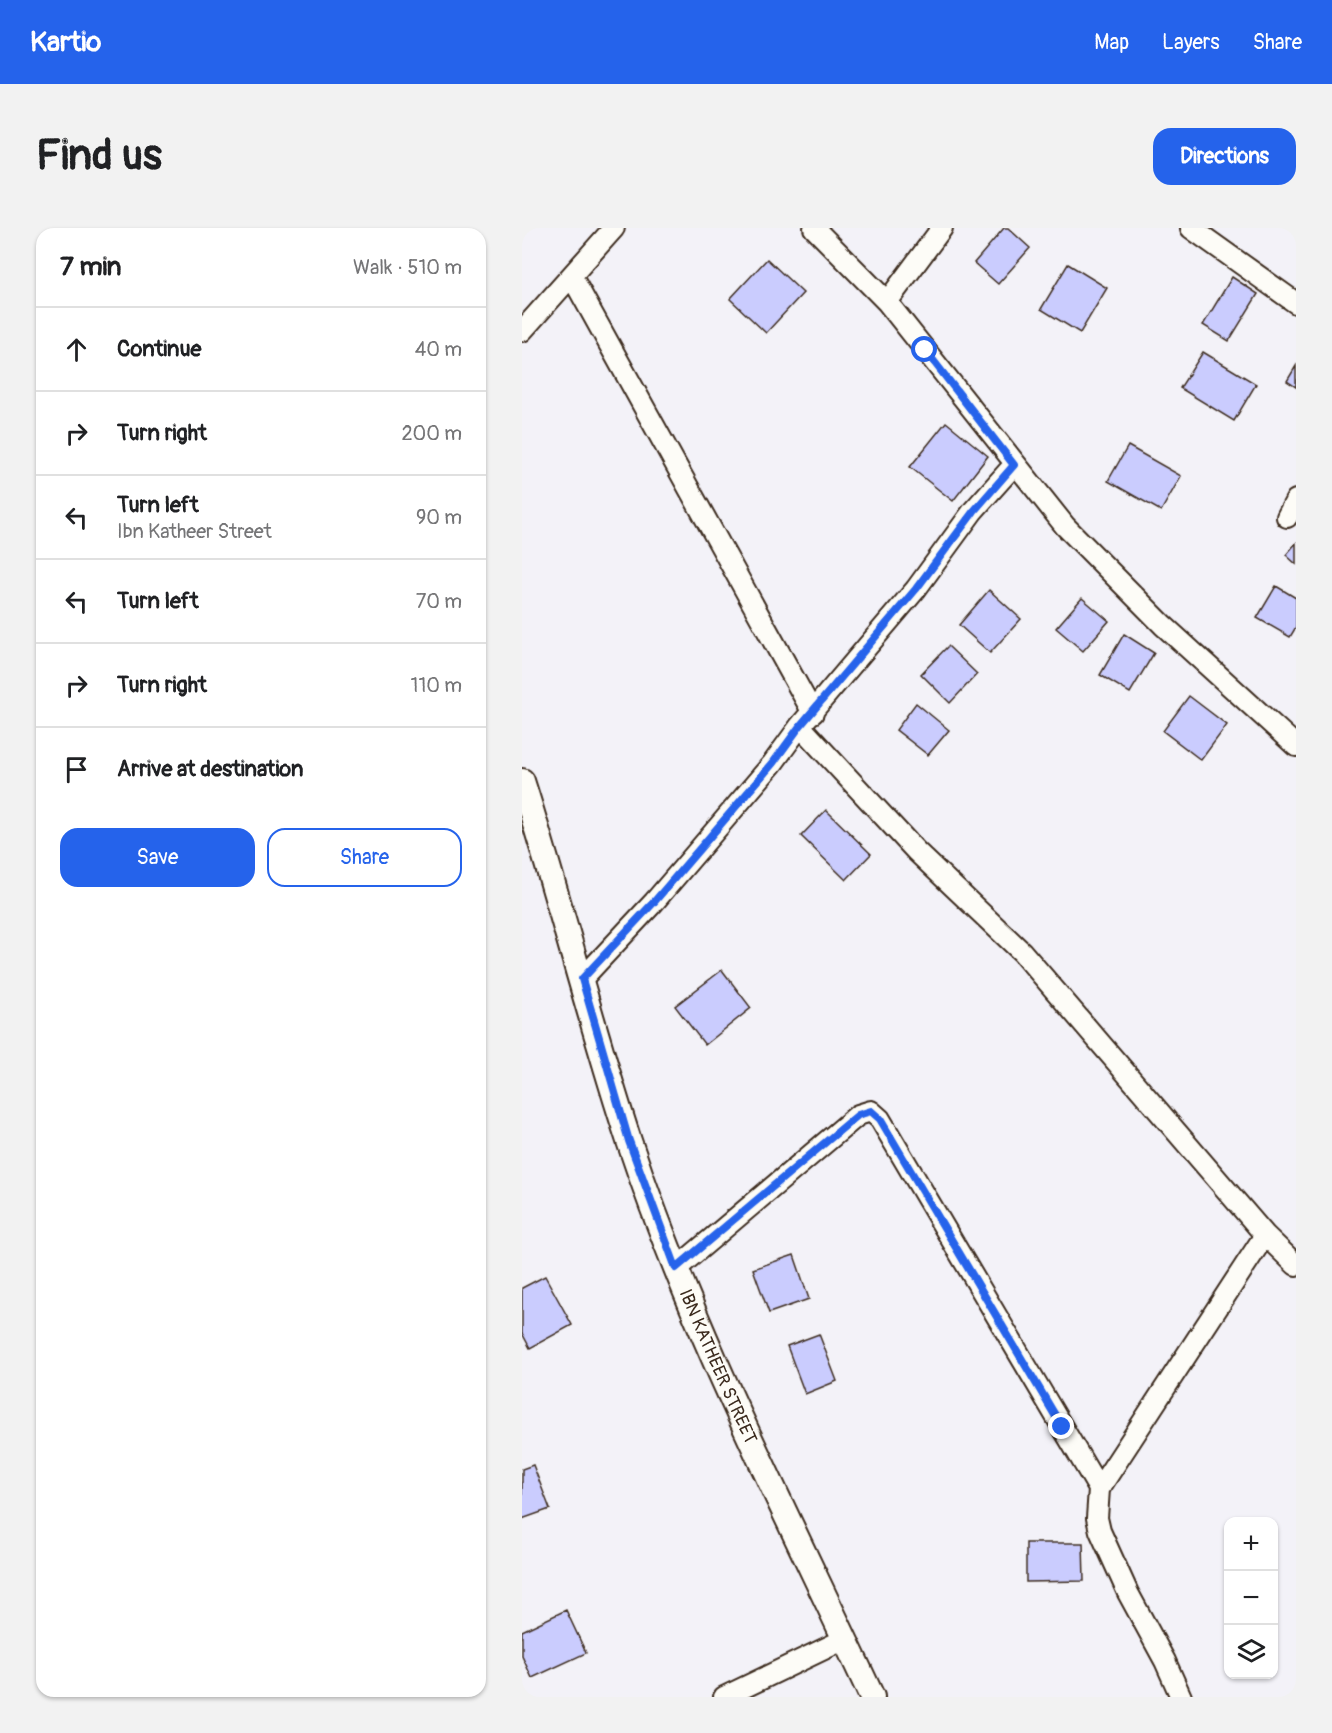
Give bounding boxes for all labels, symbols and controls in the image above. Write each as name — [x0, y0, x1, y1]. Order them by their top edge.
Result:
text: Kartio — [30, 25, 101, 60]
text: Map — [1094, 29, 1129, 56]
text: Layers — [1162, 29, 1220, 56]
text: Share — [1253, 29, 1302, 56]
button: Directions — [1153, 128, 1296, 185]
text: Find us — [36, 130, 162, 182]
text: 7 min — [60, 251, 122, 283]
text: Walk · 510 m — [353, 255, 462, 280]
icon: ahead — [60, 333, 93, 366]
text: Continue — [117, 335, 201, 363]
route start — [911, 336, 937, 362]
text: 40 m — [415, 337, 462, 362]
icon: right — [60, 417, 93, 450]
text: Turn right — [117, 419, 207, 447]
text: 200 m — [401, 421, 462, 446]
text: Turn left — [117, 491, 199, 519]
icon: left — [60, 501, 93, 534]
text: 90 m — [416, 505, 462, 530]
text: Ibn Katheer Street — [117, 519, 272, 544]
icon: left — [60, 585, 93, 618]
text: Turn left — [117, 587, 199, 615]
text: 70 m — [416, 589, 462, 614]
icon: right — [60, 669, 93, 702]
text: Turn right — [117, 671, 207, 699]
text: 110 m — [411, 673, 462, 698]
icon: arrive — [60, 753, 93, 786]
text: Arrive at destination — [117, 755, 303, 783]
button: Save — [60, 828, 255, 887]
button: Share — [267, 828, 462, 887]
street label: IBN KATHEER STREET — [674, 1286, 762, 1447]
route end — [1048, 1413, 1074, 1439]
map controls — [1224, 1517, 1278, 1679]
button: + — [1224, 1517, 1278, 1571]
button: − — [1224, 1571, 1278, 1625]
button: layers — [1224, 1625, 1278, 1679]

